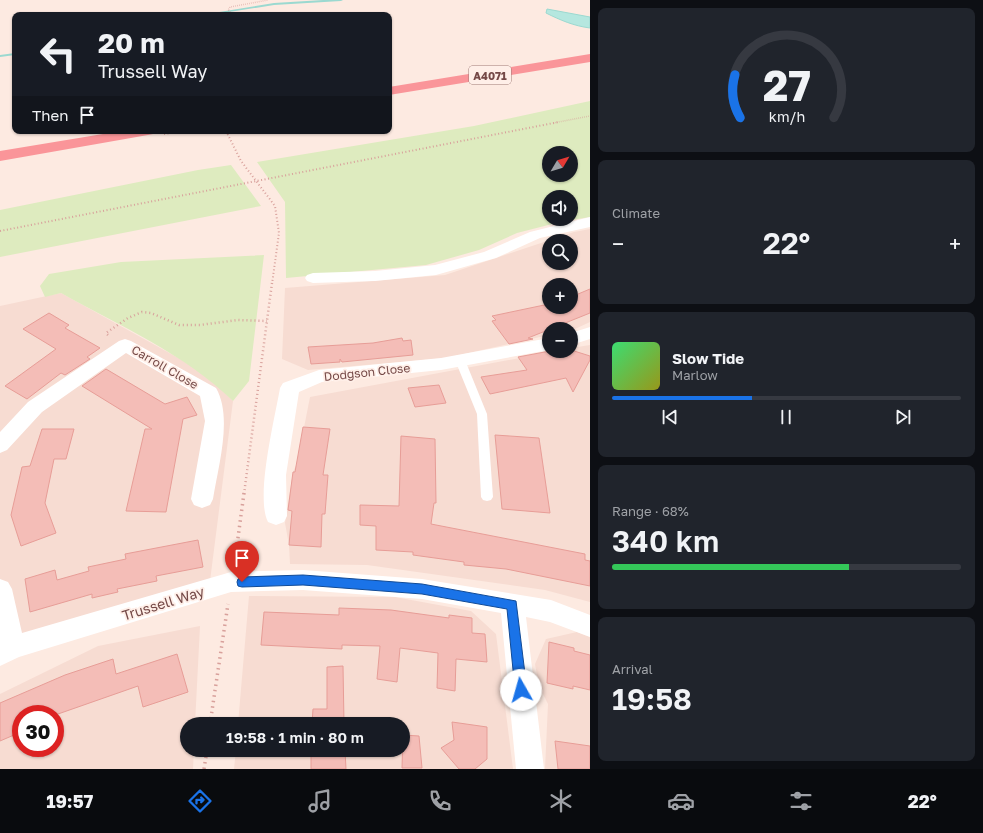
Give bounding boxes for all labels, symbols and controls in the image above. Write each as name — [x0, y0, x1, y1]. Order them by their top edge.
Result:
text: 20 m — [98, 26, 165, 59]
icon: left — [32, 28, 84, 80]
text: Trussell Way — [98, 60, 207, 82]
text: 27 — [762, 60, 811, 110]
road number: A4071 — [469, 66, 511, 84]
icon: arrive — [76, 104, 98, 126]
text: Then — [32, 106, 68, 124]
text: km/h — [768, 108, 805, 125]
north arrow — [542, 146, 578, 182]
map controls — [542, 146, 578, 358]
button: sound — [542, 190, 578, 226]
text: Climate — [612, 205, 660, 221]
text: 22° — [763, 225, 810, 261]
text: − — [612, 230, 624, 257]
text: + — [949, 230, 961, 257]
button: search — [542, 234, 578, 270]
button: + — [542, 278, 578, 314]
button: − — [542, 322, 578, 358]
street label: Carroll Close — [129, 342, 201, 392]
text: Slow Tide — [672, 349, 744, 367]
street label: Dodgson Close — [323, 360, 411, 384]
text: Marlow — [672, 367, 718, 383]
icon: previous — [659, 406, 681, 428]
icon: pause — [775, 406, 797, 428]
icon: next — [892, 406, 914, 428]
text: Range · 68% — [612, 503, 689, 519]
text: 340 km — [612, 523, 719, 559]
pin — [225, 541, 259, 582]
icon: arrive — [231, 547, 253, 569]
street label: Trussell Way — [120, 582, 206, 624]
text: Arrival — [612, 661, 653, 677]
position arrow — [500, 669, 542, 711]
text: 19:58 — [612, 681, 692, 717]
speed limit sign: 30 — [12, 705, 64, 757]
text: 19:58 · 1 min · 80 m — [226, 728, 364, 746]
icon: directions — [186, 787, 214, 815]
icon: music — [306, 787, 334, 815]
icon: phone — [426, 787, 454, 815]
icon: climate — [547, 787, 575, 815]
icon: car — [667, 787, 695, 815]
icon: filters — [787, 787, 815, 815]
text: 19:57 — [46, 790, 93, 812]
text: 22° — [908, 790, 937, 812]

